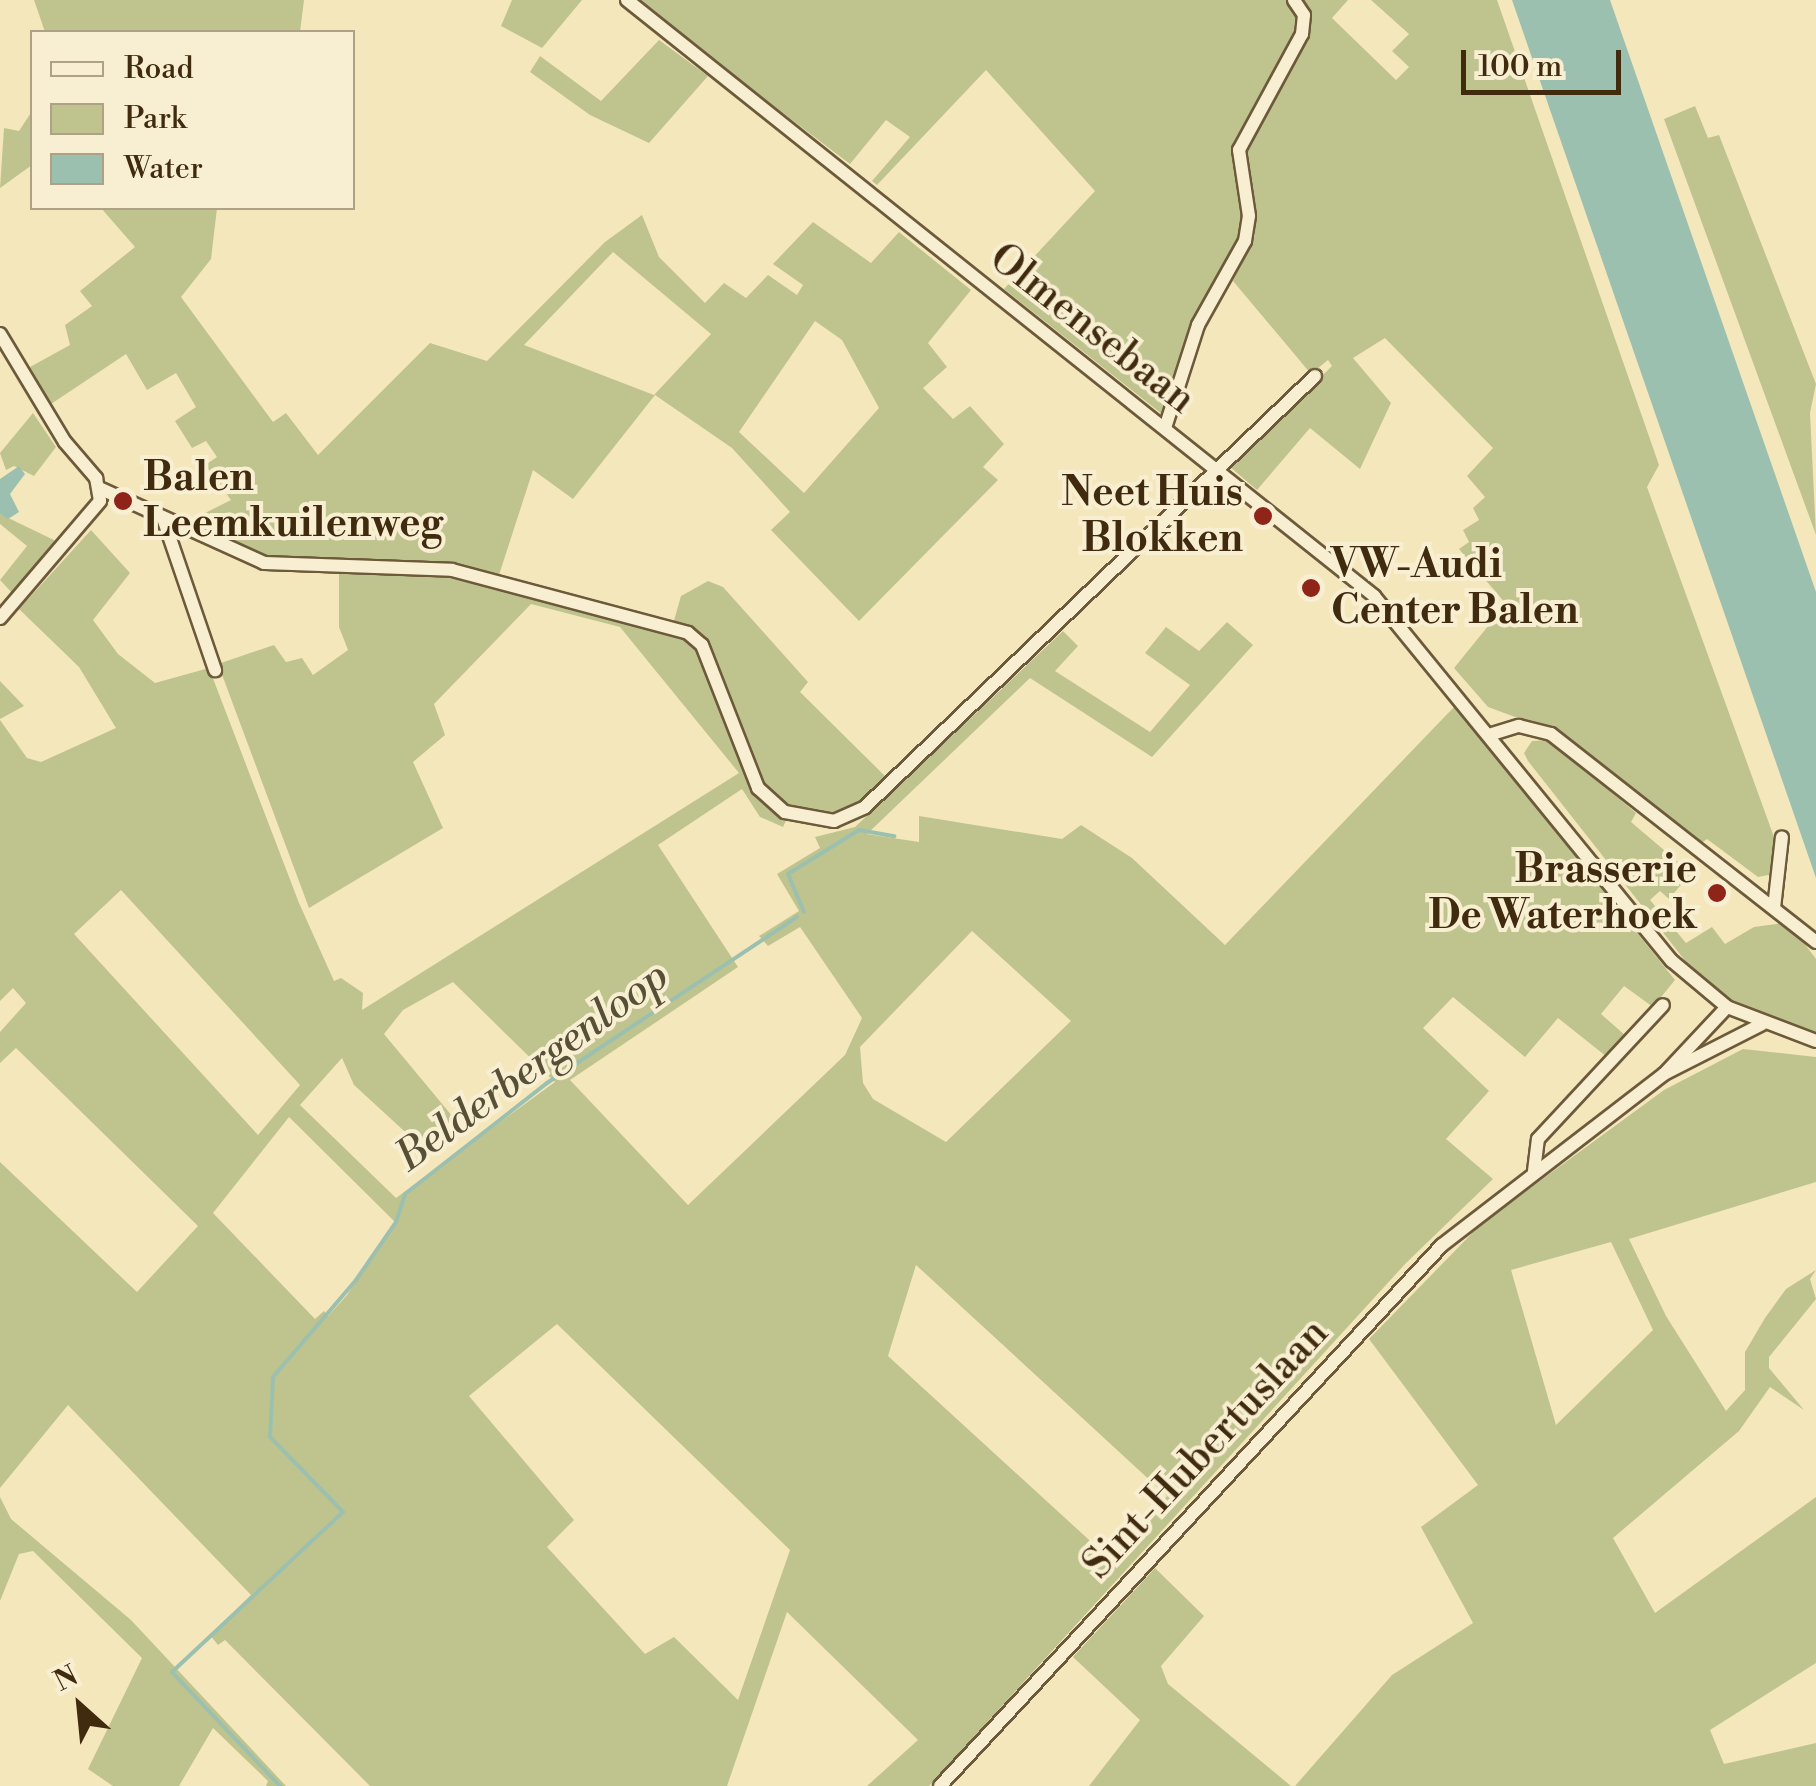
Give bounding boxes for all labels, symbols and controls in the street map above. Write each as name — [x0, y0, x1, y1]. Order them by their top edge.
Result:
legend — [30, 30, 355, 210]
scale bar — [1466, 30, 1626, 92]
text: 100 m — [1478, 48, 1562, 86]
text: Road — [124, 50, 194, 88]
text: Park — [124, 100, 186, 138]
text: Water — [124, 150, 203, 188]
street label: Olmensebaan — [980, 234, 1204, 424]
place label: Balen Leemkuilenweg — [143, 454, 443, 548]
place label: Neet Huis Blokken — [1061, 469, 1243, 563]
marker: Balen Leemkuilenweg — [112, 490, 134, 512]
marker: Neet Huis Blokken — [1252, 505, 1274, 527]
place label: VW-Audi Center Balen — [1331, 541, 1579, 635]
marker: VW-Audi Center Balen — [1300, 577, 1322, 599]
place label: Brasserie De Waterhoek — [1428, 846, 1697, 940]
marker: Brasserie De Waterhoek — [1706, 882, 1728, 904]
water label: Belderbergenloop — [387, 951, 679, 1183]
street label: Sint-Hubertuslaan — [1074, 1309, 1338, 1589]
north arrow — [30, 1656, 130, 1756]
text: N — [48, 1658, 84, 1699]

